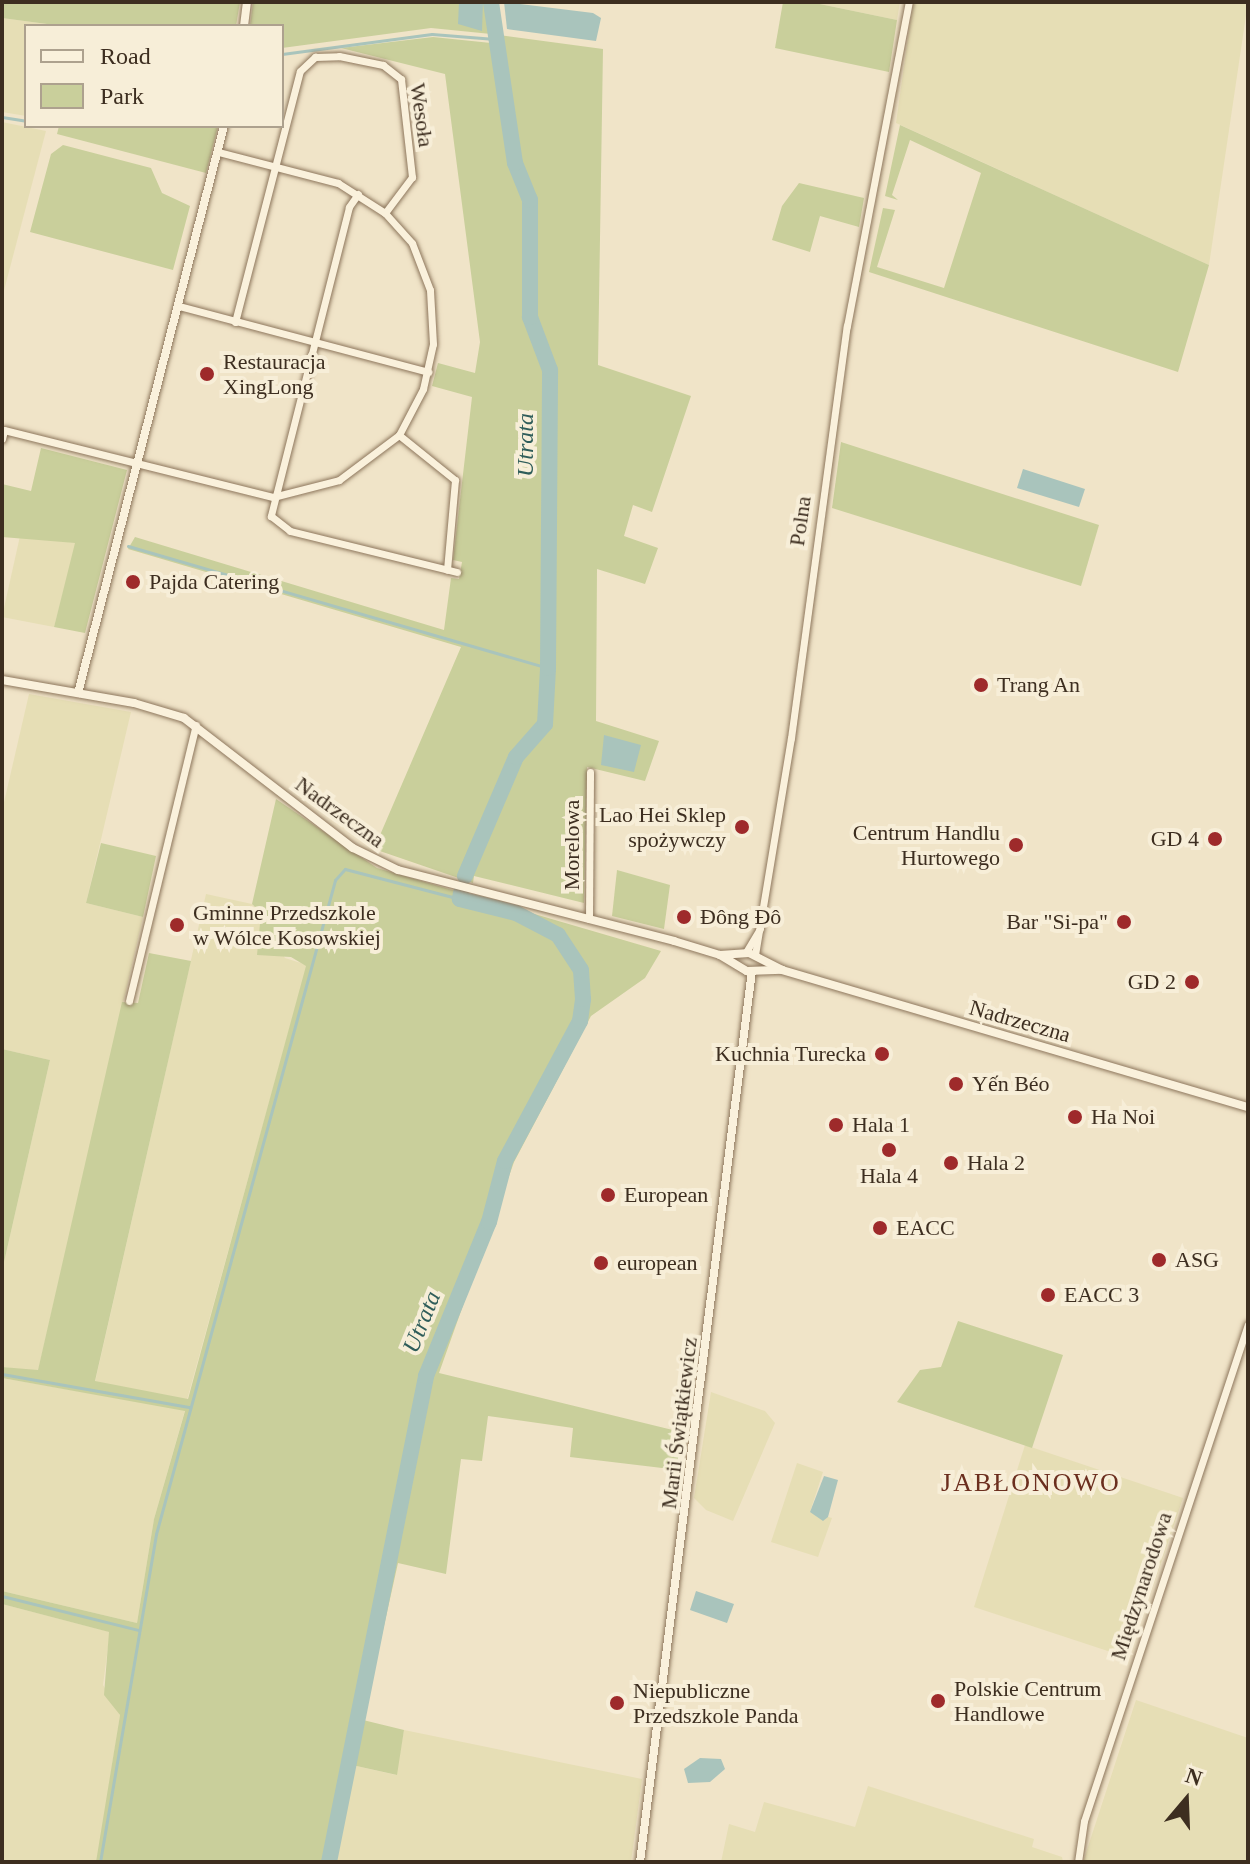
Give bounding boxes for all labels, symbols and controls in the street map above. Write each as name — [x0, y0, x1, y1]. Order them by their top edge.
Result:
legend — [24, 24, 284, 128]
text: Road — [100, 43, 151, 69]
street label: Wesoła — [404, 81, 440, 149]
text: Park — [100, 83, 144, 109]
place label: Restauracja XingLong — [223, 348, 326, 400]
marker: Restauracja XingLong — [198, 365, 216, 383]
water label: Utrata — [512, 413, 540, 477]
street label: Polna — [783, 494, 817, 548]
place label: Pajda Catering — [149, 569, 279, 595]
marker: Pajda Catering — [124, 573, 142, 591]
place label: Trang An — [997, 672, 1081, 698]
marker: Trang An — [972, 676, 990, 694]
street label: Nadrzeczna — [290, 771, 390, 853]
street label: Morelowa — [559, 800, 585, 890]
place label: Lao Hei Sklep spożywczy — [599, 801, 726, 852]
marker: Lao Hei Sklep spożywczy — [733, 818, 751, 836]
place label: Centrum Handlu Hurtowego — [853, 819, 1000, 870]
place label: GD 4 — [1151, 826, 1199, 852]
marker: GD 4 — [1206, 830, 1224, 848]
marker: Centrum Handlu Hurtowego — [1007, 836, 1025, 854]
place label: Gminne Przedszkole w Wólce Kosowskiej — [193, 899, 381, 950]
place label: Đông Đô — [700, 904, 781, 930]
marker: Đông Đô — [675, 908, 693, 926]
place label: Bar "Si-pa" — [1006, 909, 1108, 935]
marker: Bar "Si-pa" — [1115, 913, 1133, 931]
marker: Gminne Przedszkole w Wólce Kosowskiej — [168, 916, 186, 934]
place label: GD 2 — [1128, 969, 1176, 995]
marker: GD 2 — [1183, 973, 1201, 991]
street label: Nadrzeczna — [966, 994, 1074, 1048]
place label: Kuchnia Turecka — [715, 1041, 866, 1067]
marker: Kuchnia Turecka — [873, 1045, 891, 1063]
place label: Yến Béo — [972, 1071, 1050, 1097]
marker: Yến Béo — [947, 1075, 965, 1093]
place label: Ha Noi — [1091, 1104, 1155, 1130]
marker: Ha Noi — [1066, 1108, 1084, 1126]
place label: Hala 1 — [852, 1112, 910, 1138]
marker: Hala 1 — [827, 1116, 845, 1134]
marker: Hala 4 — [880, 1141, 898, 1159]
place label: Hala 2 — [967, 1150, 1025, 1176]
marker: Hala 2 — [942, 1154, 960, 1172]
place label: Hala 4 — [860, 1163, 918, 1189]
place label: European — [624, 1182, 708, 1208]
marker: European — [599, 1186, 617, 1204]
place label: EACC — [896, 1215, 955, 1241]
marker: EACC — [871, 1219, 889, 1237]
place label: ASG — [1175, 1247, 1219, 1273]
place label: european — [617, 1250, 698, 1276]
marker: ASG — [1150, 1251, 1168, 1269]
marker: european — [592, 1254, 610, 1272]
place label: EACC 3 — [1064, 1282, 1139, 1308]
marker: EACC 3 — [1039, 1286, 1057, 1304]
water label: Utrata — [397, 1287, 447, 1357]
street label: Marii Świątkiewicz — [655, 1336, 703, 1510]
district label: JABŁONOWO — [941, 1467, 1121, 1499]
street label: Międzynarodowa — [1105, 1509, 1177, 1663]
place label: Polskie Centrum Handlowe — [954, 1675, 1101, 1726]
place label: Niepubliczne Przedszkole Panda — [633, 1677, 799, 1728]
marker: Polskie Centrum Handlowe — [929, 1692, 947, 1710]
marker: Niepubliczne Przedszkole Panda — [608, 1694, 626, 1712]
north arrow — [1146, 1760, 1226, 1840]
text: N — [1182, 1762, 1206, 1791]

